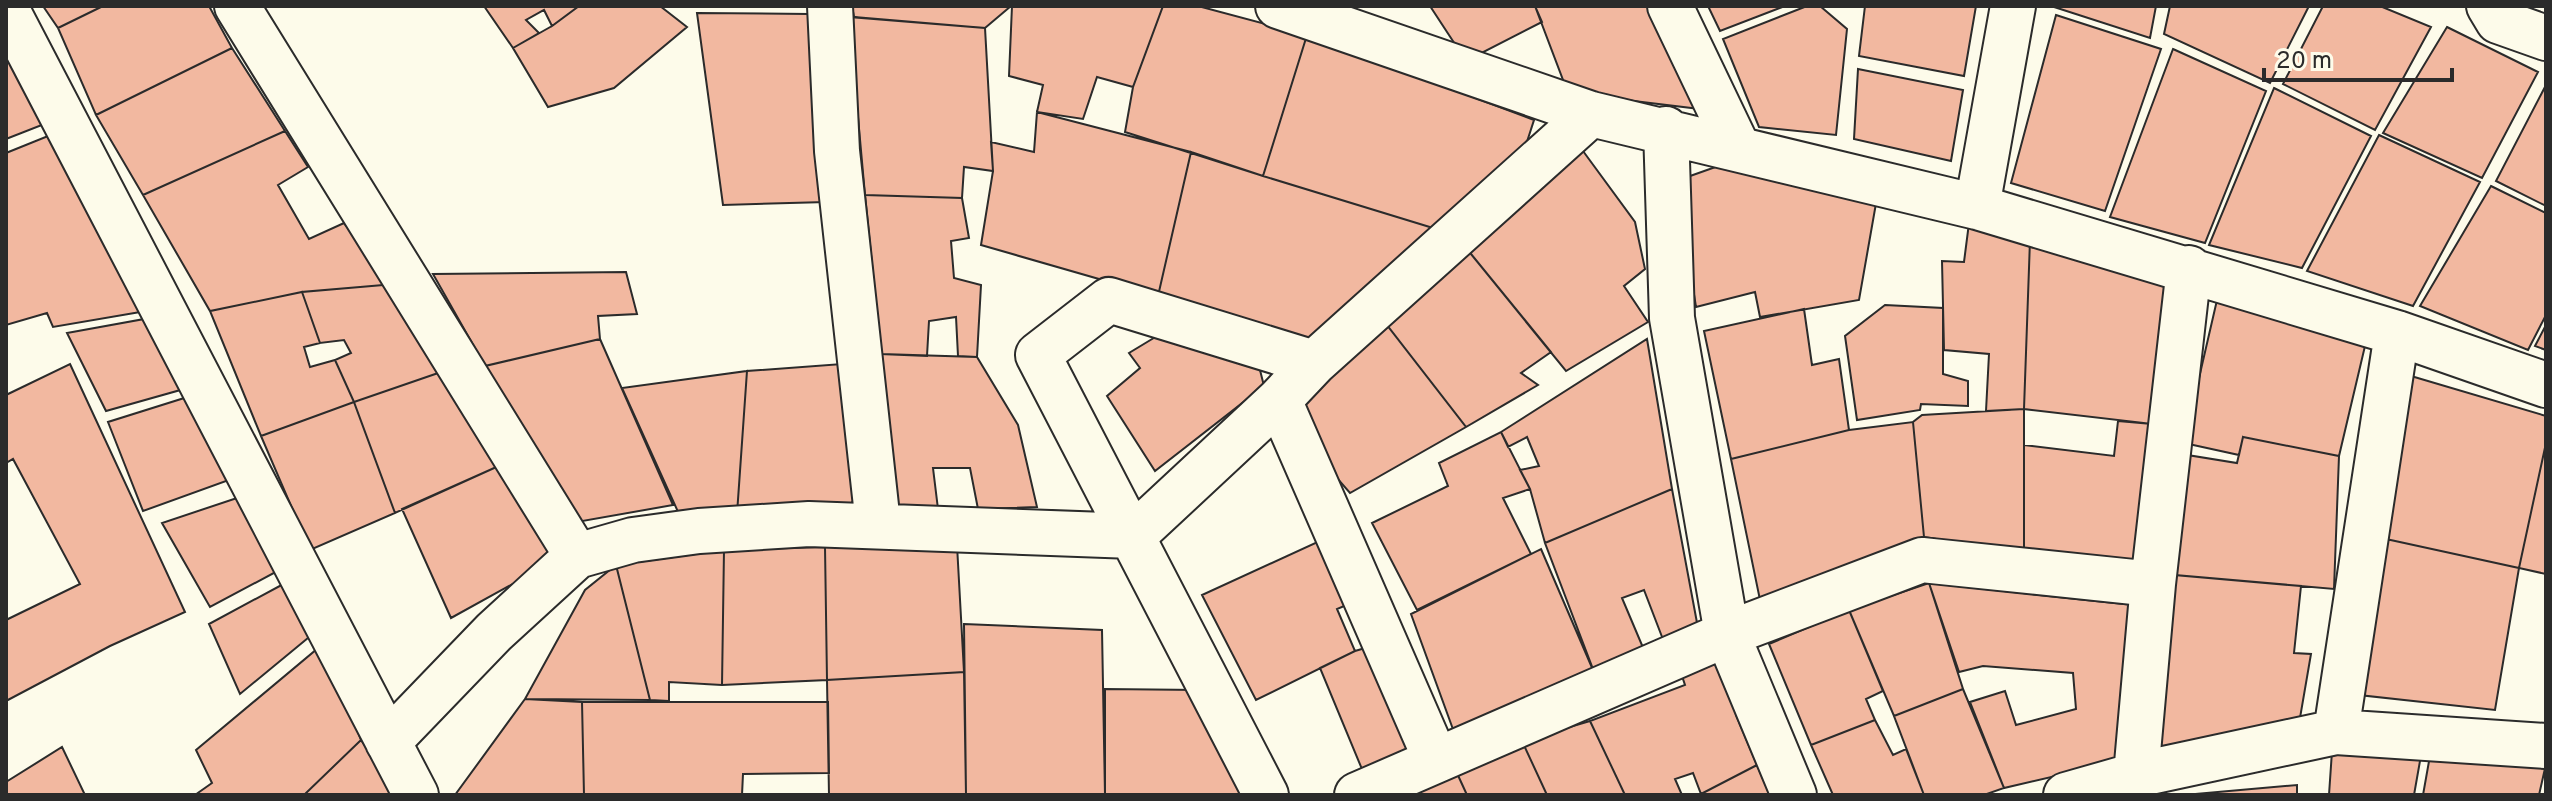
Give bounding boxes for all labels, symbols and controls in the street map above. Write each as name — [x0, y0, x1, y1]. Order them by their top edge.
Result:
scale bar — [2264, 32, 2452, 82]
text: 20 m — [2276, 47, 2332, 77]

